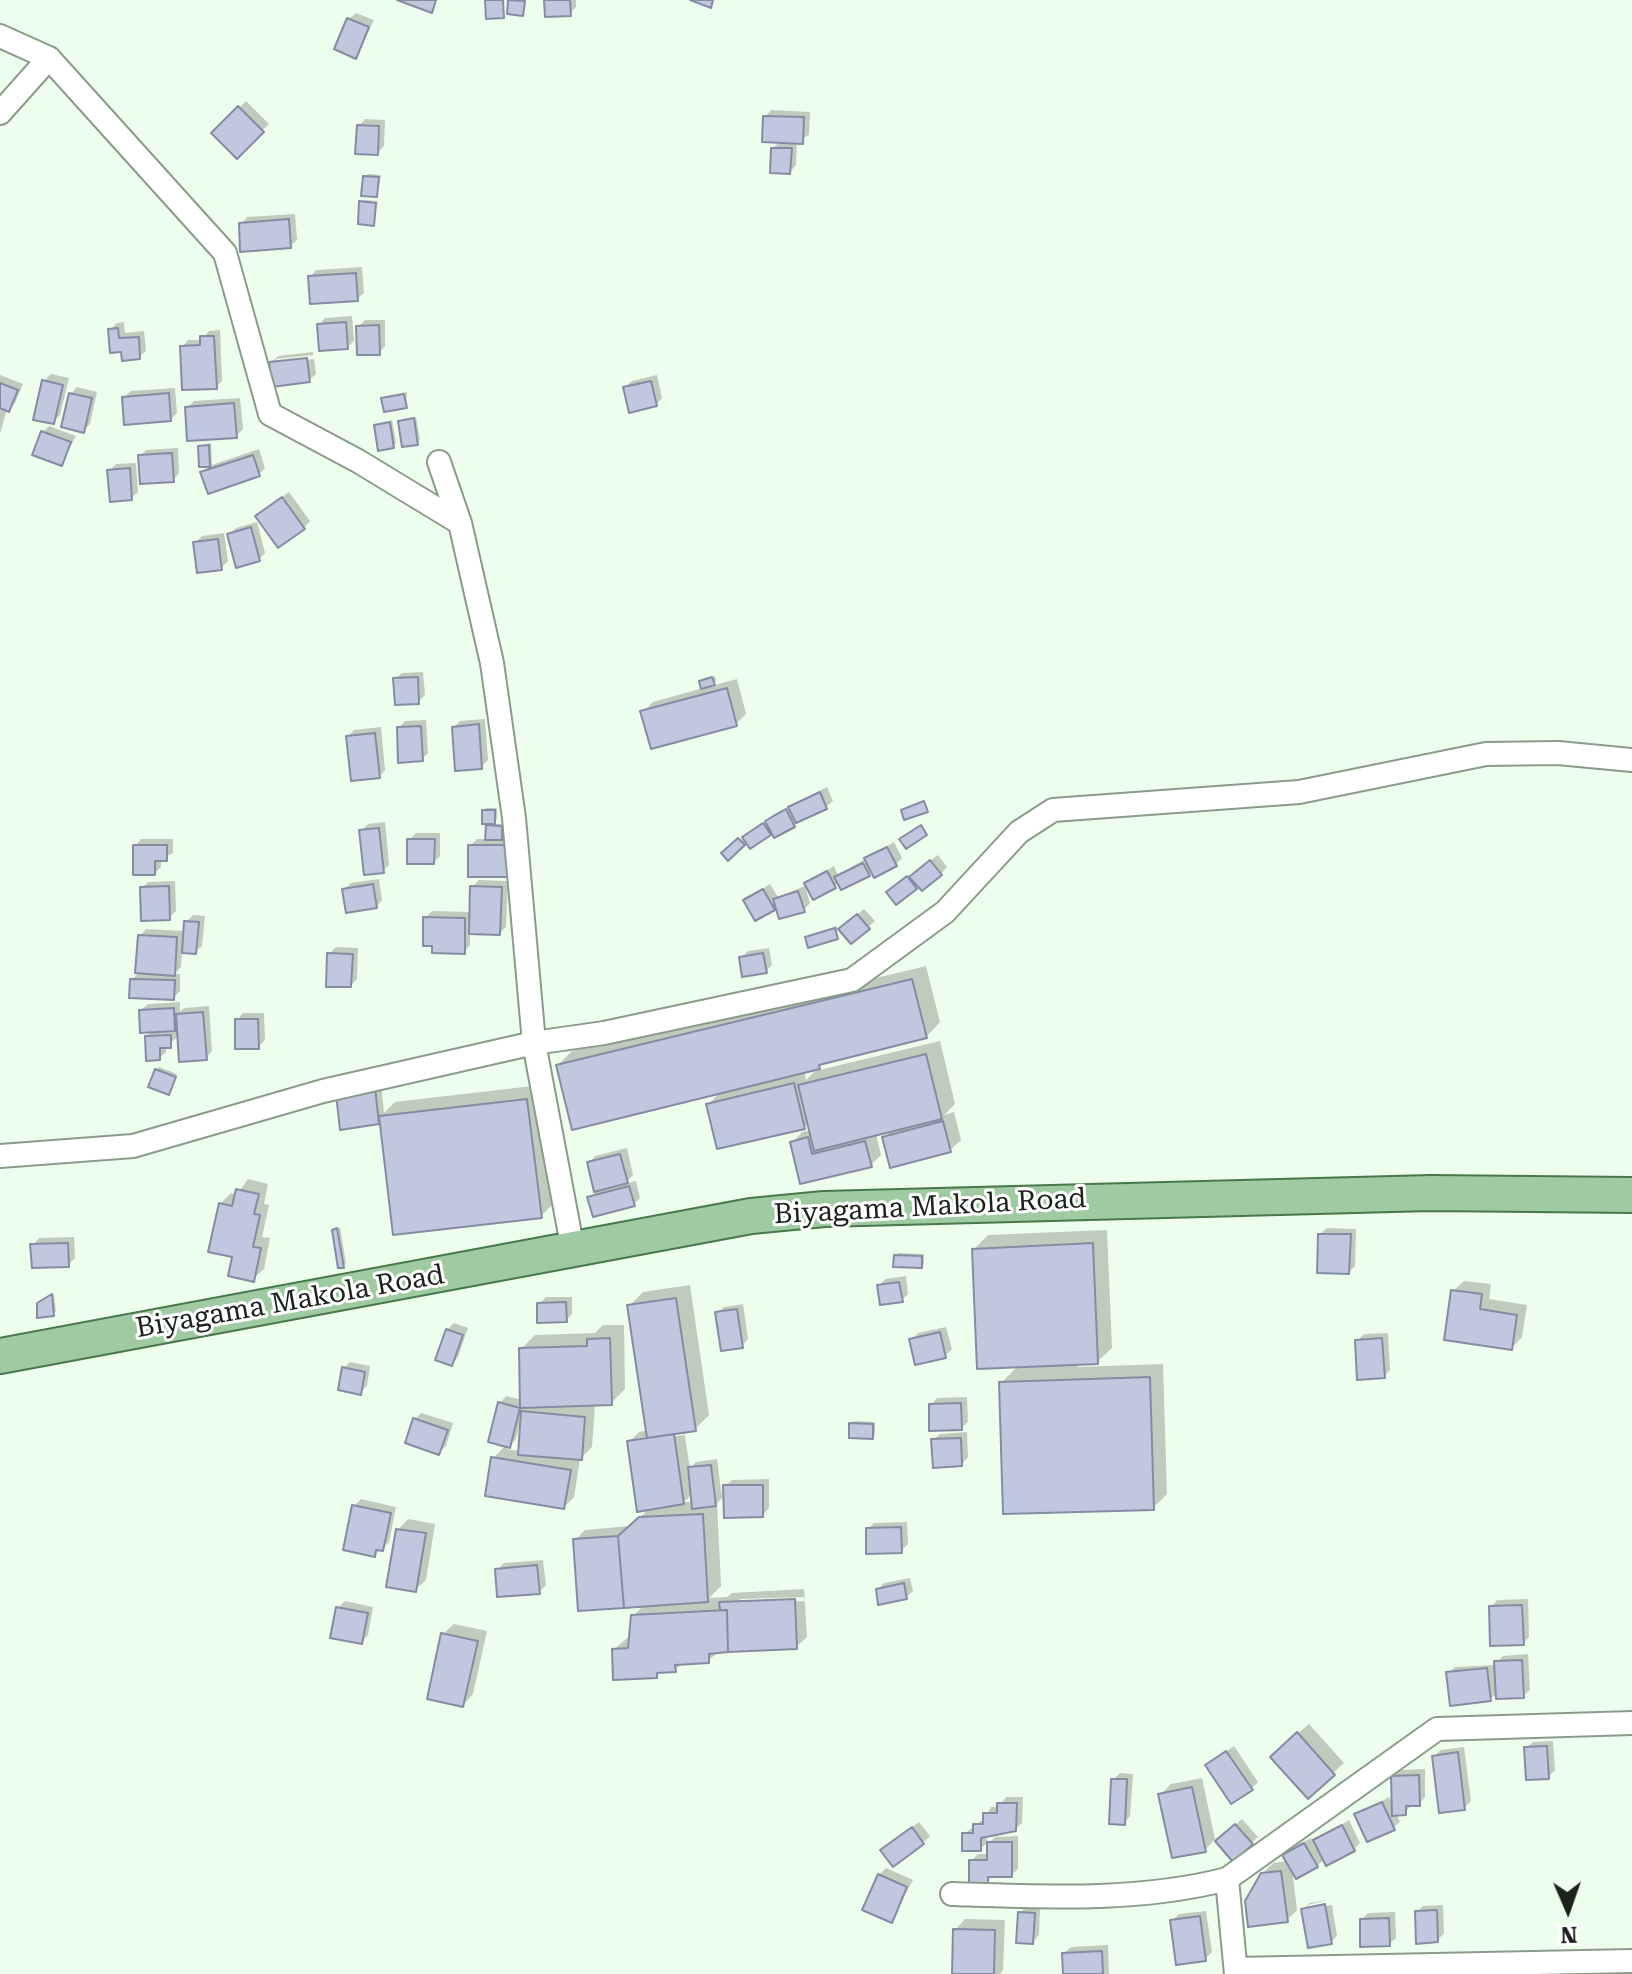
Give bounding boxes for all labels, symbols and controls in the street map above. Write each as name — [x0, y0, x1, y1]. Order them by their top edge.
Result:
street label: Biyagama Makola Road — [773, 1182, 1087, 1232]
street label: Biyagama Makola Road — [133, 1258, 447, 1346]
north arrow — [1528, 1870, 1608, 1950]
text: N — [1560, 1922, 1578, 1947]

